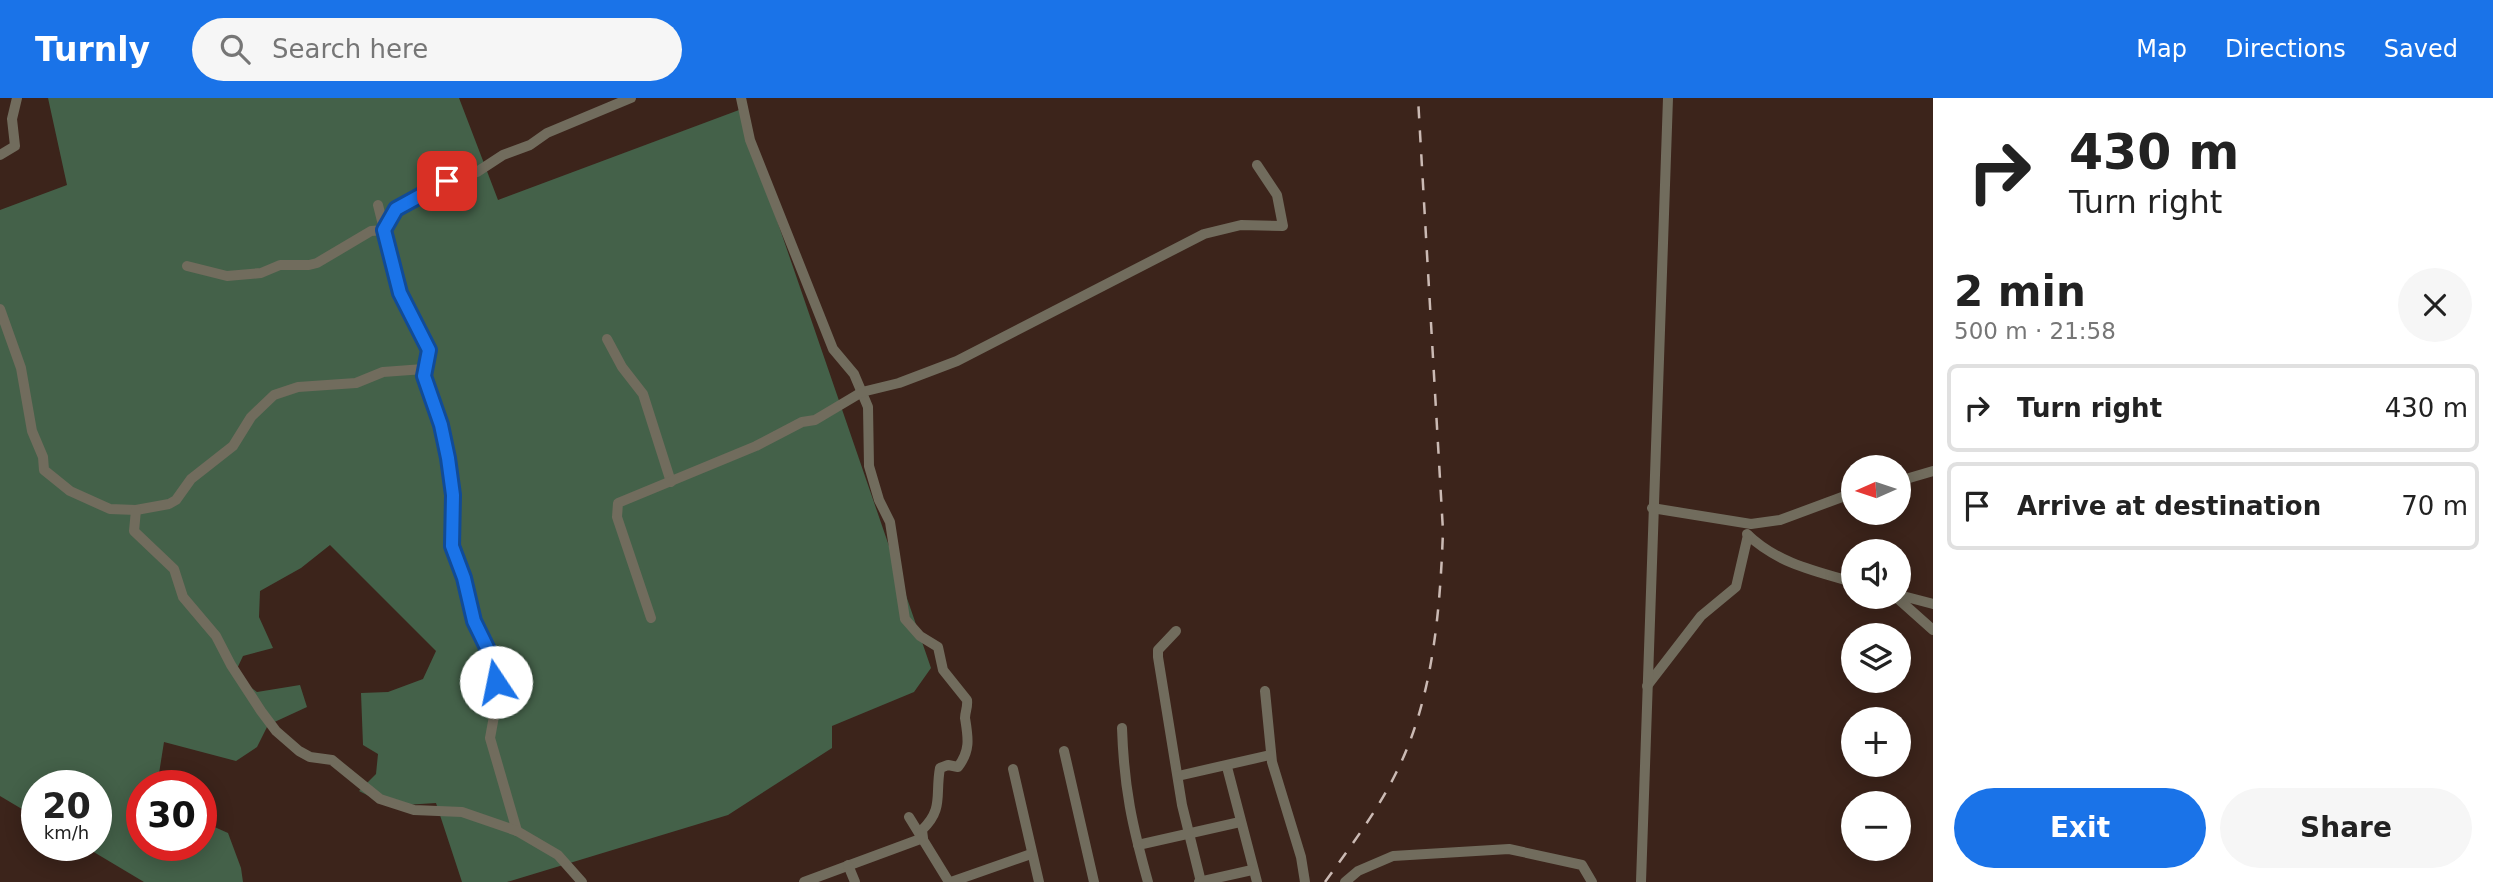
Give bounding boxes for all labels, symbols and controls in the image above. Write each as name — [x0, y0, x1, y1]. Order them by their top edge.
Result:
search box — [192, 18, 682, 81]
text: Turnly — [35, 30, 150, 69]
icon: search — [216, 30, 254, 68]
text: Search here — [272, 34, 428, 64]
text: Map — [2136, 35, 2187, 63]
text: Directions — [2225, 35, 2346, 63]
text: Saved — [2384, 35, 2458, 63]
text: 430 m — [2069, 124, 2239, 181]
icon: right — [1954, 126, 2045, 217]
pin — [417, 151, 477, 211]
icon: arrive — [428, 162, 466, 200]
text: Turn right — [2069, 183, 2222, 221]
text: 2 min — [1954, 267, 2086, 316]
button: close — [2398, 268, 2472, 342]
text: 500 m · 21:58 — [1954, 318, 2116, 344]
icon: right — [1958, 389, 1996, 427]
text: Turn right — [2017, 393, 2162, 423]
text: 430 m — [2385, 393, 2468, 423]
north arrow — [1841, 455, 1911, 525]
map controls — [1841, 455, 1911, 861]
icon: arrive — [1958, 487, 1996, 525]
text: Arrive at destination — [2017, 491, 2321, 521]
text: 70 m — [2401, 491, 2468, 521]
button: sound — [1841, 539, 1911, 609]
button: layers — [1841, 623, 1911, 693]
position arrow — [459, 645, 533, 719]
button: + — [1841, 707, 1911, 777]
speed limit sign: 30 — [126, 770, 217, 861]
text: 20 — [42, 786, 91, 826]
button: Exit — [1954, 788, 2206, 868]
button: Share — [2220, 788, 2472, 868]
button: − — [1841, 791, 1911, 861]
text: km/h — [44, 822, 89, 843]

